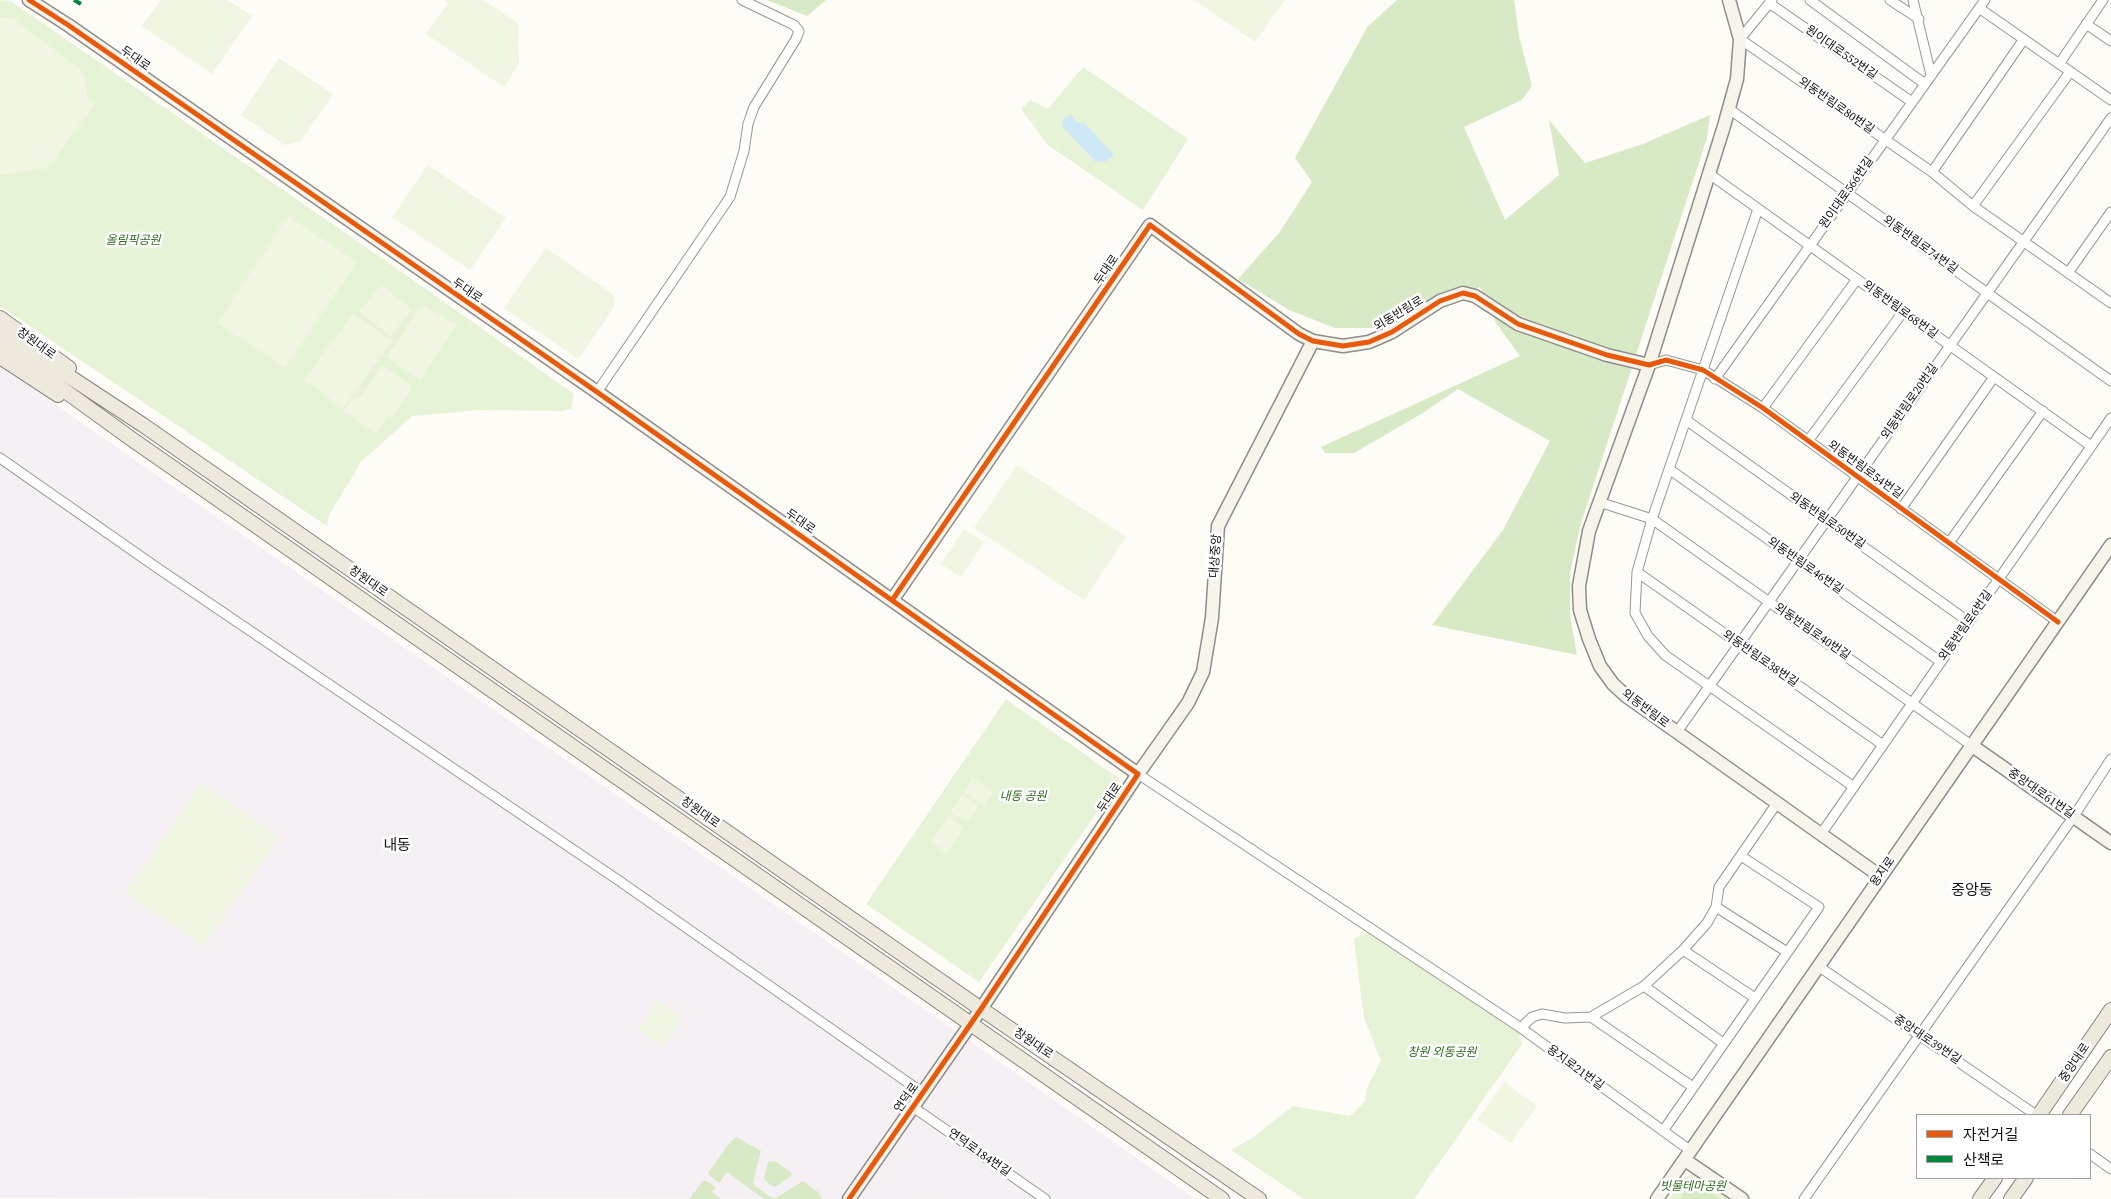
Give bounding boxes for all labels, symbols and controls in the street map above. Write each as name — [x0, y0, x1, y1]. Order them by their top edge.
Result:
street label: 원이대로552번길 — [1802, 23, 1880, 83]
street label: 두대로 — [117, 44, 153, 74]
street label: 외동반림로80번길 — [1795, 74, 1877, 138]
street label: 원이대로566번길 — [1817, 154, 1877, 232]
street label: 외동반림로74번길 — [1880, 213, 1960, 277]
park label: 올림픽공원 — [105, 234, 161, 248]
street label: 두대로 — [1092, 252, 1122, 288]
street label: 두대로 — [449, 276, 485, 306]
street label: 외동반림로68번길 — [1860, 278, 1940, 342]
street label: 외동반림로 — [1372, 294, 1426, 334]
street label: 창원대로 — [14, 325, 58, 363]
street label: 외동반림로20번길 — [1878, 361, 1942, 443]
street label: 외동반림로54번길 — [1825, 438, 1905, 502]
street label: 외동반림로50번길 — [1786, 489, 1868, 553]
street label: 두대로 — [782, 507, 818, 537]
street label: 대상중앙 — [1207, 533, 1225, 579]
street label: 외동반림로46번길 — [1764, 534, 1846, 598]
street label: 창원대로 — [346, 563, 390, 601]
street label: 외동반림로6번길 — [1936, 588, 1996, 664]
street label: 외동반림로40번길 — [1771, 600, 1853, 664]
street label: 외동반림로38번길 — [1719, 627, 1801, 691]
street label: 외동반림로 — [1619, 687, 1671, 731]
street label: 중앙대로61번길 — [2005, 766, 2077, 822]
street label: 두대로 — [1095, 780, 1125, 816]
park label: 내동 공원 — [1000, 790, 1046, 804]
street label: 창원대로 — [678, 794, 722, 832]
district label: 내동 — [383, 837, 411, 855]
street label: 용지로 — [1868, 854, 1898, 890]
district label: 중앙동 — [1951, 882, 1993, 900]
street label: 중앙대로39번길 — [1891, 1012, 1963, 1068]
street label: 창원대로 — [1011, 1026, 1055, 1062]
street label: 중앙대로 — [2057, 1041, 2093, 1085]
street label: 용지로21번길 — [1544, 1042, 1606, 1094]
park label: 창원 외동공원 — [1407, 1046, 1477, 1060]
street label: 연덕로 — [892, 1080, 922, 1116]
legend — [1916, 1114, 2091, 1179]
text: 자전거길 — [1963, 1124, 2018, 1145]
street label: 연덕로184번길 — [945, 1126, 1013, 1180]
text: 산책로 — [1963, 1149, 2004, 1170]
park label: 빗물테마공원 — [1660, 1180, 1726, 1194]

